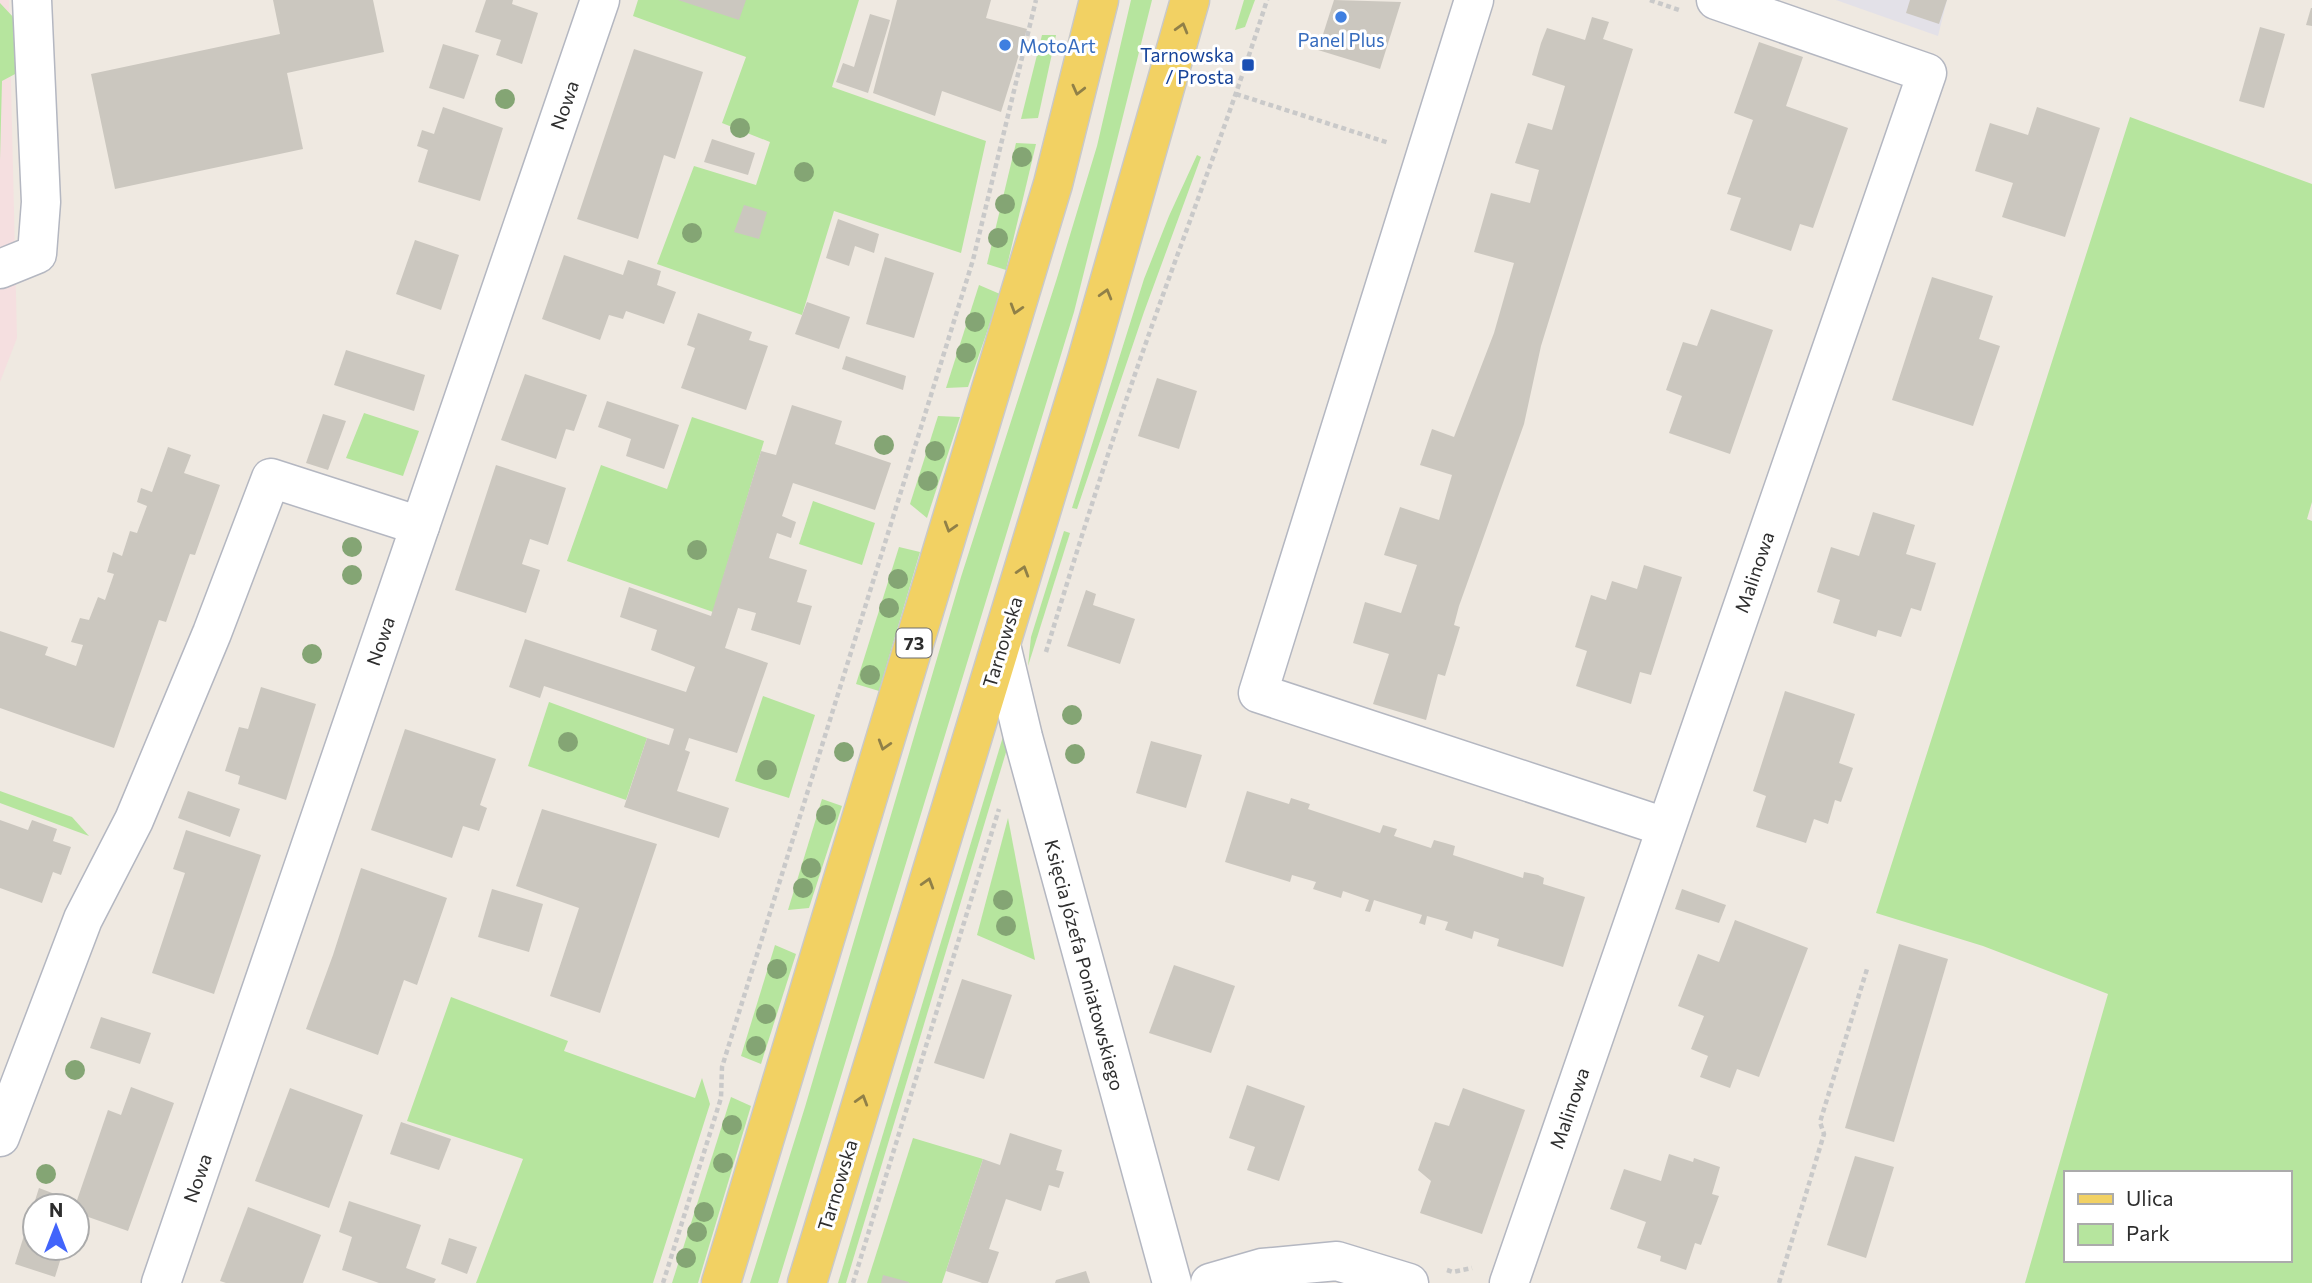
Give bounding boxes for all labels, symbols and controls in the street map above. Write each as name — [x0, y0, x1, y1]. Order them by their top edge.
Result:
marker: Panel Plus — [1333, 9, 1349, 25]
one-way arrow — [1174, 23, 1189, 35]
place label: Panel Plus — [1297, 28, 1385, 51]
place label: MotoArt — [1019, 34, 1096, 57]
marker: MotoArt — [997, 37, 1013, 53]
place label: Tarnowska / Prosta — [1140, 43, 1234, 88]
marker: Tarnowska / Prosta — [1240, 57, 1256, 73]
street label: Nowa — [545, 77, 583, 133]
one-way arrow — [1072, 84, 1086, 96]
one-way arrow — [1098, 288, 1113, 300]
one-way arrow — [1009, 303, 1024, 315]
one-way arrow — [943, 521, 958, 533]
street label: Malinowa — [1729, 528, 1779, 616]
one-way arrow — [1015, 566, 1030, 578]
street label: Tarnowska — [977, 594, 1027, 690]
street label: Nowa — [361, 613, 399, 669]
road number: 73 — [897, 628, 932, 658]
one-way arrow — [877, 738, 892, 750]
street label: Księcia Józefa Poniatowskiego — [1040, 837, 1130, 1093]
one-way arrow — [920, 877, 935, 889]
street label: Malinowa — [1544, 1064, 1594, 1152]
one-way arrow — [854, 1095, 869, 1107]
street label: Tarnowska — [812, 1137, 862, 1233]
street label: Nowa — [178, 1150, 216, 1206]
legend — [2064, 1171, 2291, 1262]
text: Ulica — [2126, 1185, 2173, 1210]
north arrow — [21, 1192, 91, 1262]
text: N — [49, 1198, 63, 1221]
text: Park — [2126, 1220, 2170, 1245]

